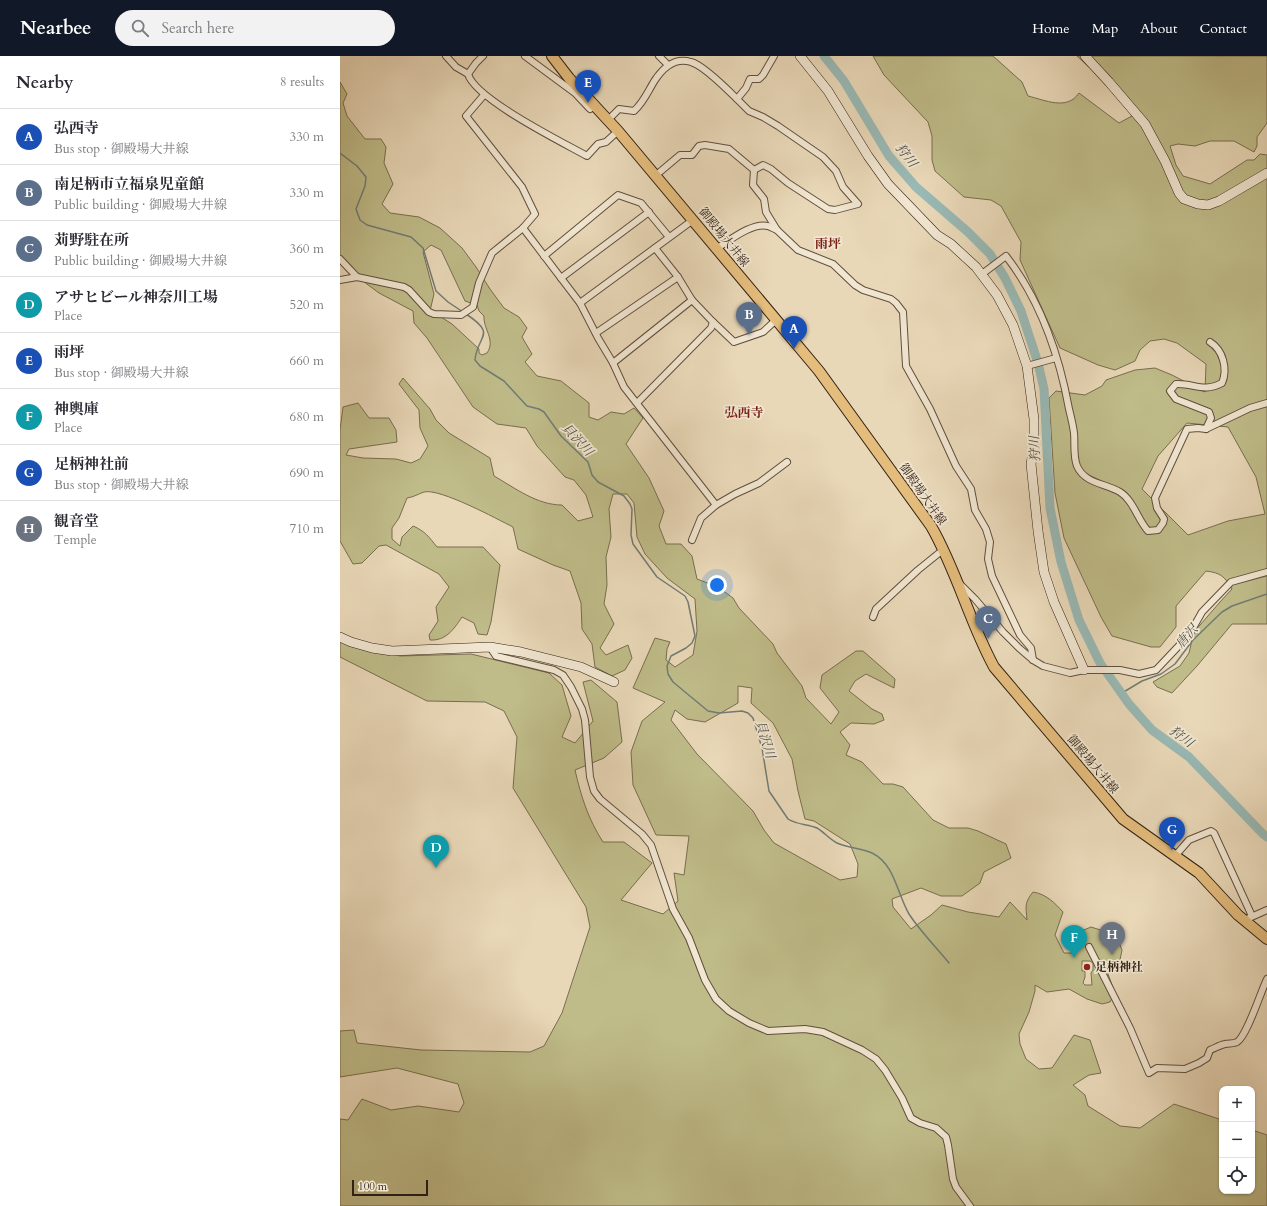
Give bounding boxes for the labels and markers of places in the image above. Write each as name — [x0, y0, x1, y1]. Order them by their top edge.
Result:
pin: E — [575, 70, 601, 103]
pin: B — [736, 302, 762, 335]
pin: A — [781, 316, 807, 349]
pin: C — [975, 606, 1001, 639]
pin: G — [1159, 817, 1185, 850]
pin: D — [423, 835, 449, 868]
pin: H — [1099, 922, 1125, 955]
pin: F — [1061, 925, 1087, 958]
place label: 足柄神社 — [1095, 959, 1143, 975]
marker: 足柄神社 — [1082, 962, 1092, 972]

